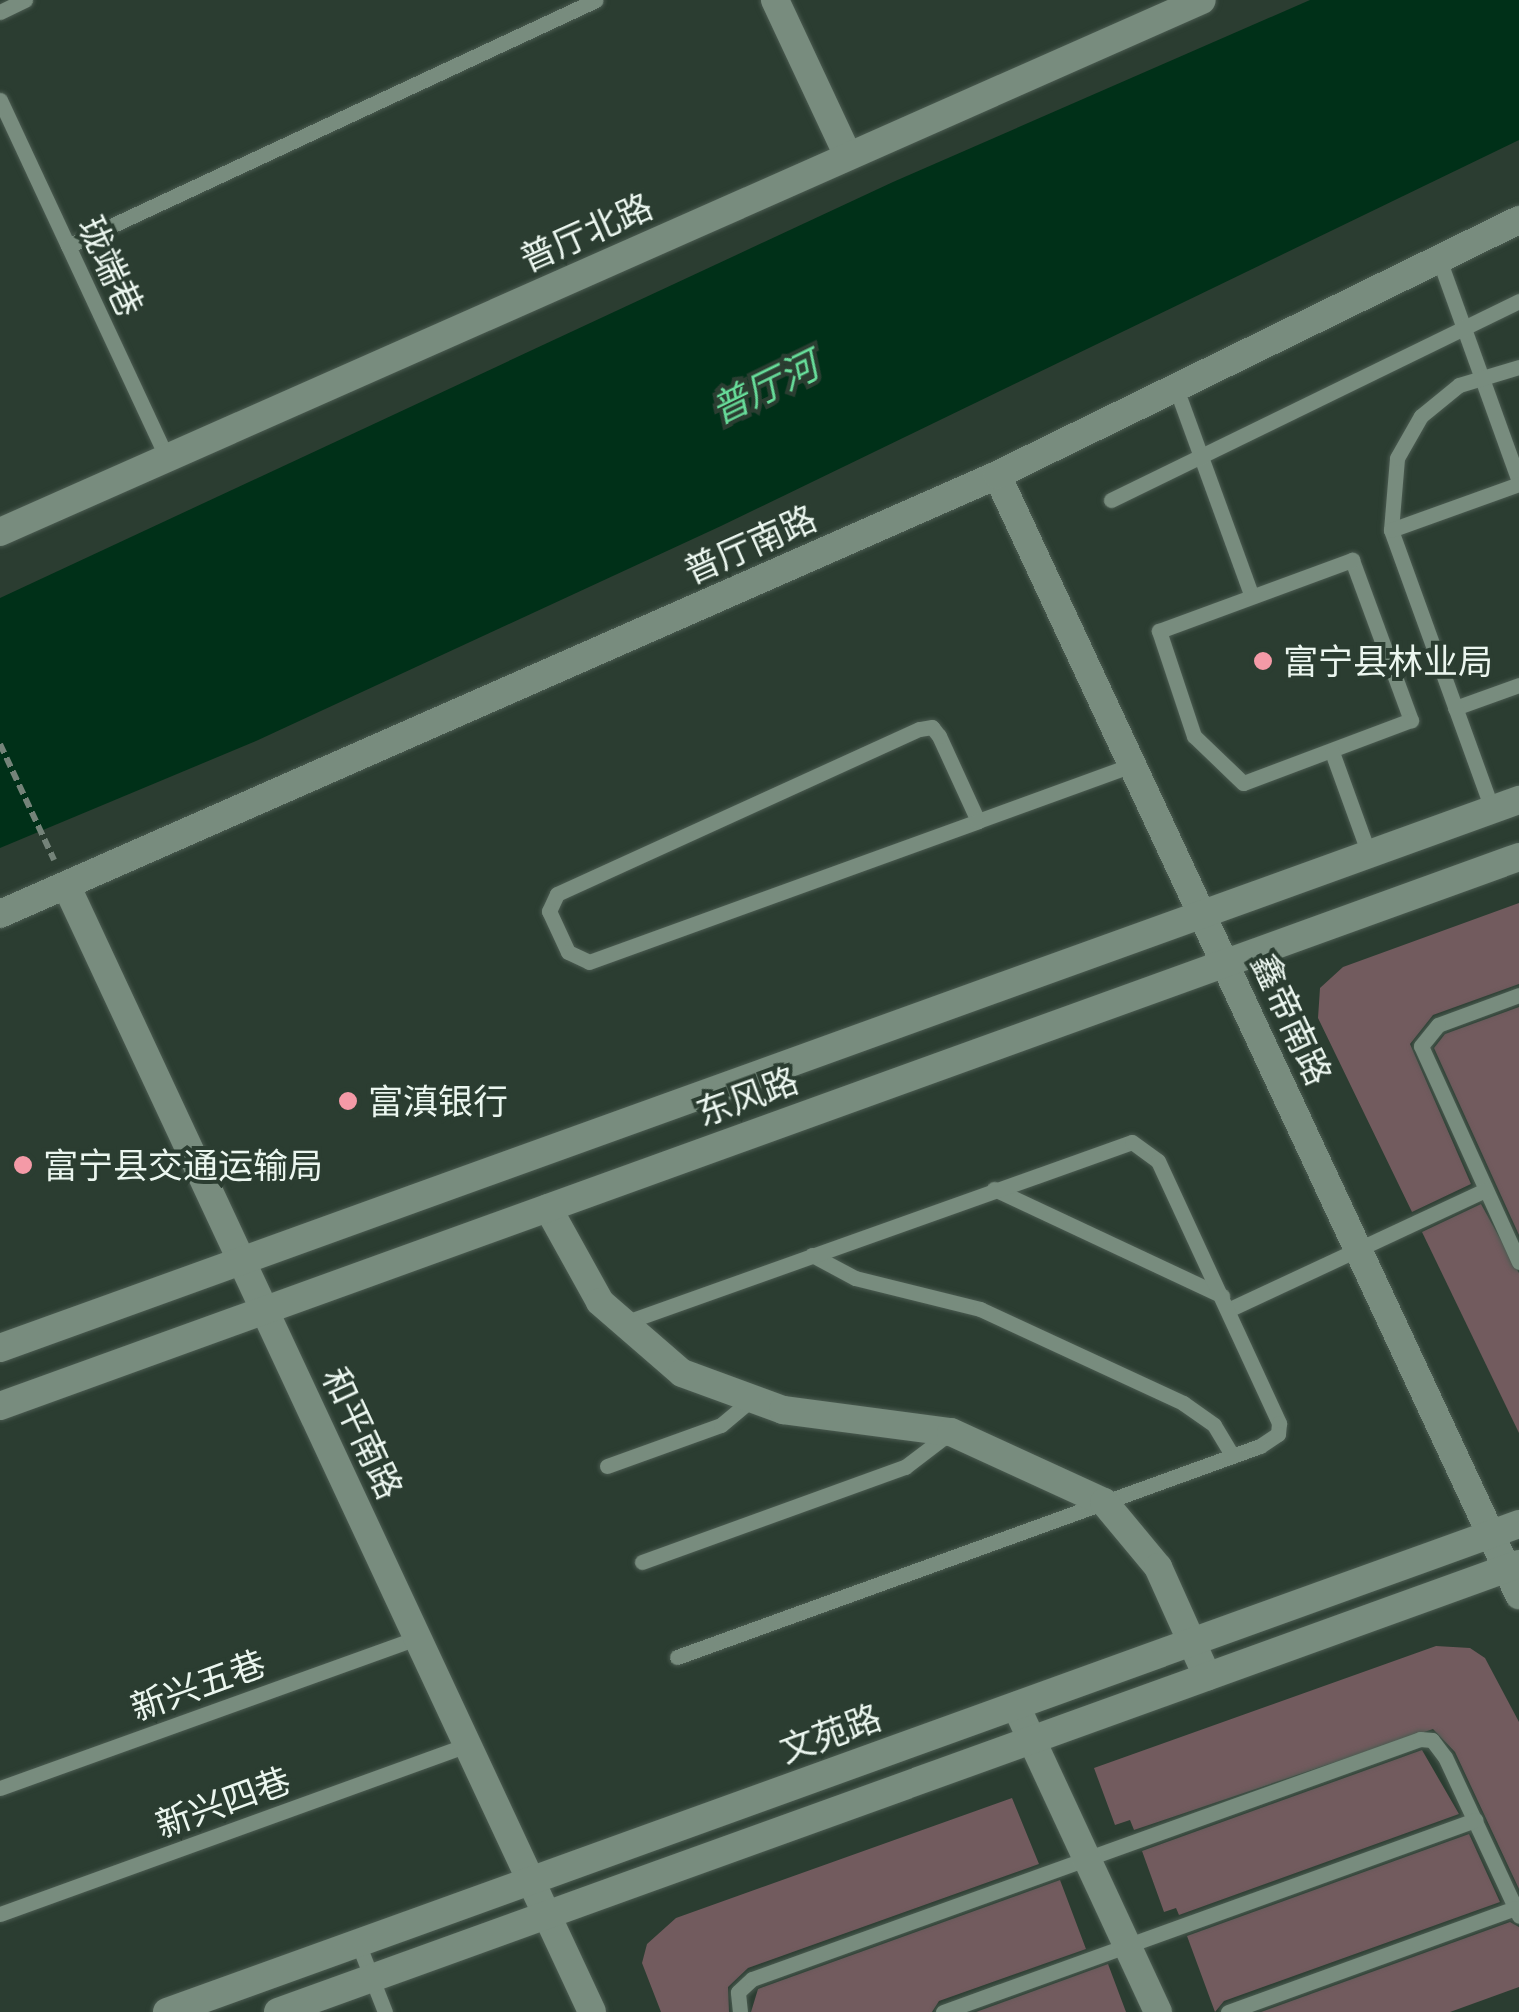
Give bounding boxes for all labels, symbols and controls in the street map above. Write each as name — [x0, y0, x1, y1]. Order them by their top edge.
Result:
street label: 普厅北路 — [514, 184, 658, 280]
street label: 珑端巷 — [70, 210, 152, 322]
water label: 普厅河 — [703, 342, 825, 432]
street label: 普厅南路 — [678, 496, 822, 592]
place label: 富宁县林业局 — [1283, 640, 1493, 682]
marker: 富宁县林业局 — [1252, 650, 1274, 672]
street label: 鑫帝南路 — [1243, 947, 1341, 1091]
street label: 东风路 — [690, 1058, 804, 1134]
place label: 富滇银行 — [368, 1080, 508, 1122]
marker: 富滇银行 — [337, 1090, 359, 1112]
place label: 富宁县交通运输局 — [43, 1144, 323, 1186]
marker: 富宁县交通运输局 — [12, 1154, 34, 1176]
street label: 和平南路 — [314, 1361, 412, 1505]
street label: 新兴五巷 — [125, 1641, 271, 1729]
street label: 文苑路 — [773, 1695, 887, 1771]
street label: 新兴四巷 — [150, 1758, 296, 1846]

